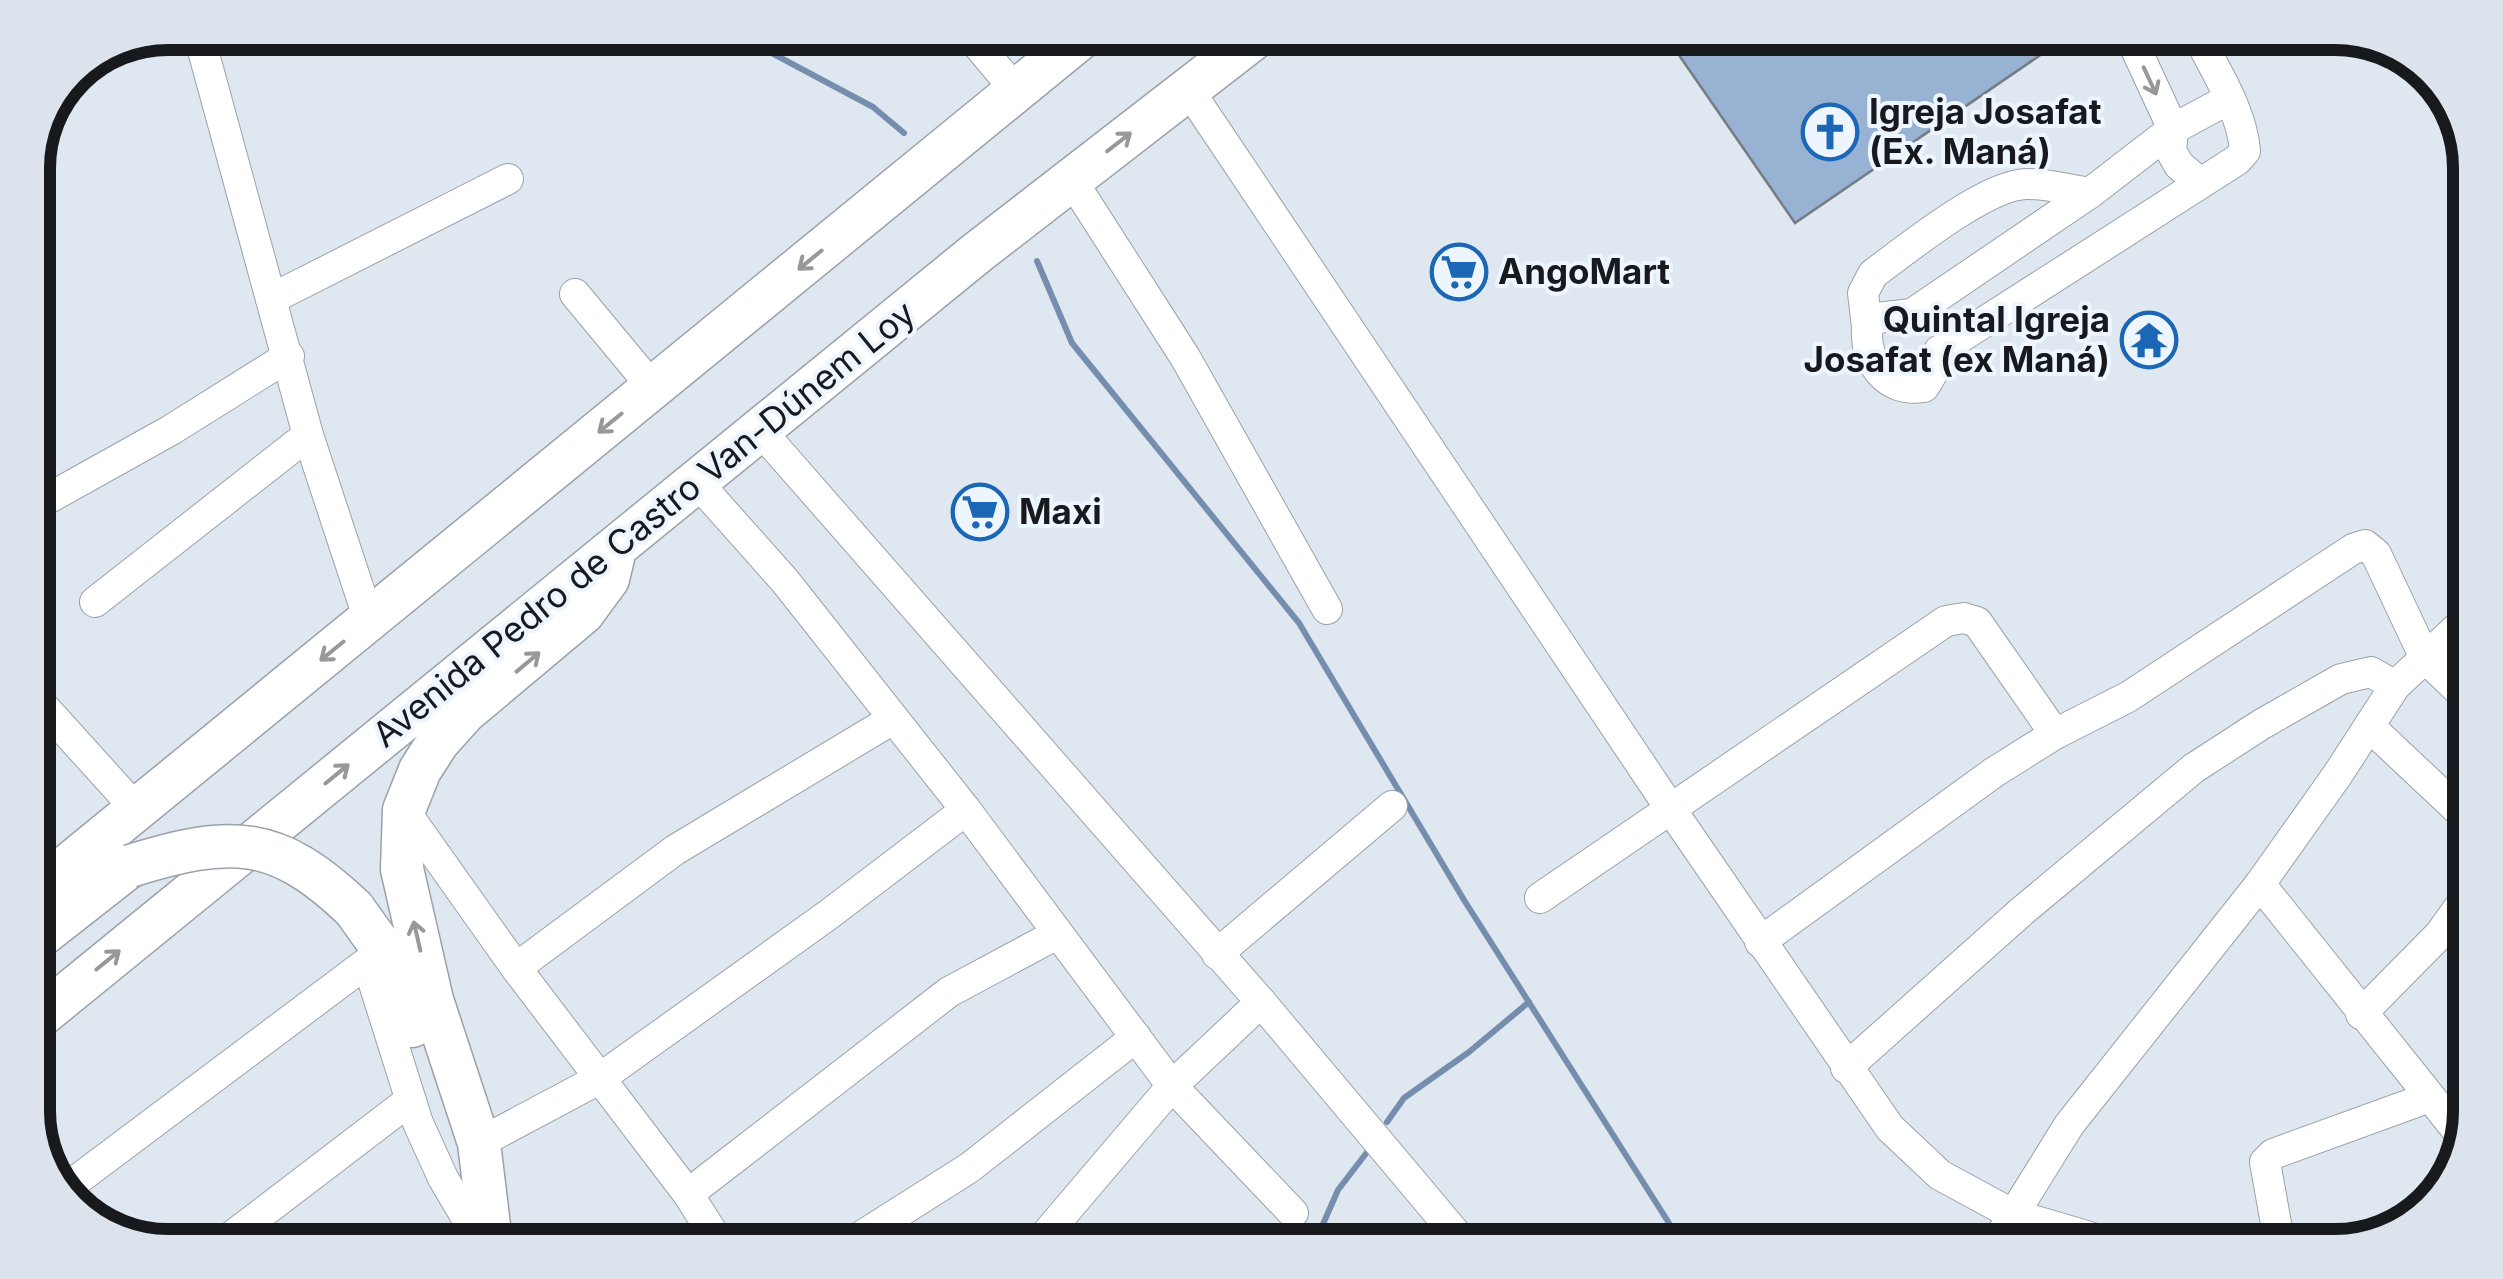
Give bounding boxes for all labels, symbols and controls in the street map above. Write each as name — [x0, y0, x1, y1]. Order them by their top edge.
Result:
one-way arrow — [2142, 65, 2161, 95]
place label: Igreja Josafat (Ex. Maná) — [1869, 90, 2102, 172]
church icon: Igreja Josafat (Ex. Maná) — [1800, 102, 1860, 162]
one-way arrow — [1105, 132, 1132, 153]
supermarket icon: AngoMart — [1429, 242, 1489, 302]
one-way arrow — [797, 248, 823, 270]
place label: AngoMart — [1498, 250, 1670, 292]
street label: Avenida Pedro de Castro Van-Dúnem Loy — [364, 291, 923, 755]
place label: Quintal Igreja Josafat (ex Maná) — [1804, 298, 2110, 380]
temple icon: Quintal Igreja Josafat (ex Maná) — [2119, 310, 2179, 370]
one-way arrow — [597, 412, 624, 433]
supermarket icon: Maxi — [950, 482, 1010, 542]
place label: Maxi — [1019, 490, 1102, 532]
one-way arrow — [319, 640, 345, 662]
one-way arrow — [514, 651, 540, 673]
one-way arrow — [324, 763, 350, 785]
one-way arrow — [407, 921, 426, 953]
one-way arrow — [94, 949, 120, 971]

